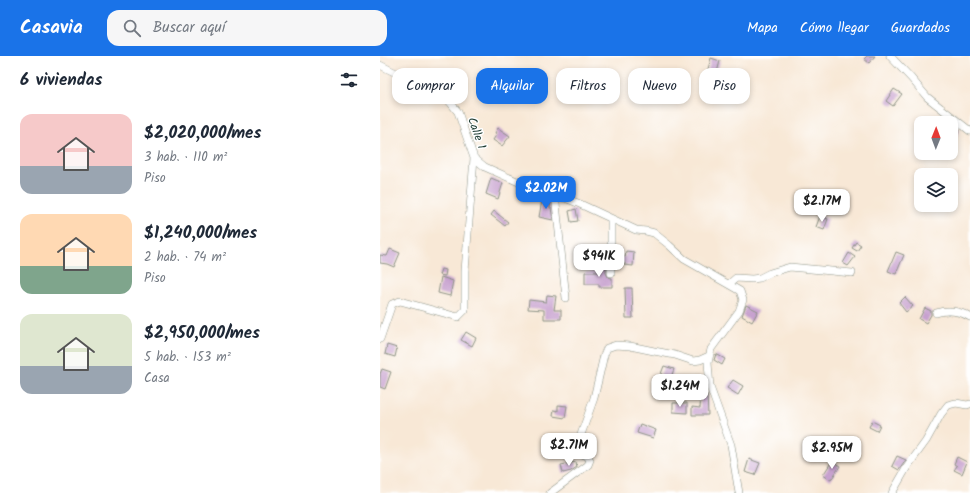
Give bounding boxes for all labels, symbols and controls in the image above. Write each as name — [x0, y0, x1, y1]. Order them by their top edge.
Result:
search box — [107, 10, 387, 46]
text: Casavia — [20, 13, 83, 43]
text: Buscar aquí — [153, 16, 225, 40]
icon: search — [121, 17, 143, 39]
text: Mapa — [747, 17, 778, 39]
text: Cómo llegar — [800, 17, 869, 39]
text: Guardados — [891, 17, 950, 39]
text: 6 viviendas — [20, 67, 102, 94]
chip: Comprar — [392, 68, 468, 104]
chip: Alquilar — [476, 68, 548, 104]
chip: Filtros — [556, 68, 620, 104]
chip: Nuevo — [628, 68, 691, 104]
chip: Piso — [699, 68, 750, 104]
icon: filters — [338, 69, 360, 91]
street label: Calle 1 — [462, 115, 491, 152]
north arrow — [914, 116, 958, 160]
map controls — [914, 116, 958, 212]
text: $2,020,000/mes — [144, 120, 261, 147]
icon: home — [52, 130, 100, 178]
text: 3 hab. · 110 m² — [144, 147, 227, 168]
text: Piso — [144, 168, 166, 189]
button: layers — [914, 168, 958, 212]
pin: $2.02M — [513, 176, 579, 210]
text: $2.02M — [525, 178, 567, 199]
pin: $2.17M — [789, 189, 855, 223]
text: $2.17M — [803, 191, 841, 212]
text: $1,240,000/mes — [144, 220, 257, 247]
icon: home — [52, 230, 100, 278]
pin: $941K — [571, 244, 627, 278]
text: $941K — [582, 246, 616, 267]
text: 2 hab. · 74 m² — [144, 247, 226, 268]
text: Piso — [144, 268, 166, 289]
text: $2,950,000/mes — [144, 320, 260, 347]
icon: home — [52, 330, 100, 378]
text: 5 hab. · 153 m² — [144, 347, 231, 368]
text: Casa — [144, 368, 170, 389]
pin: $1.24M — [647, 374, 713, 408]
text: $1.24M — [660, 376, 700, 397]
pin: $2.71M — [536, 433, 602, 467]
text: $2.71M — [550, 435, 588, 456]
pin: $2.95M — [799, 436, 865, 470]
text: $2.95M — [811, 438, 853, 459]

